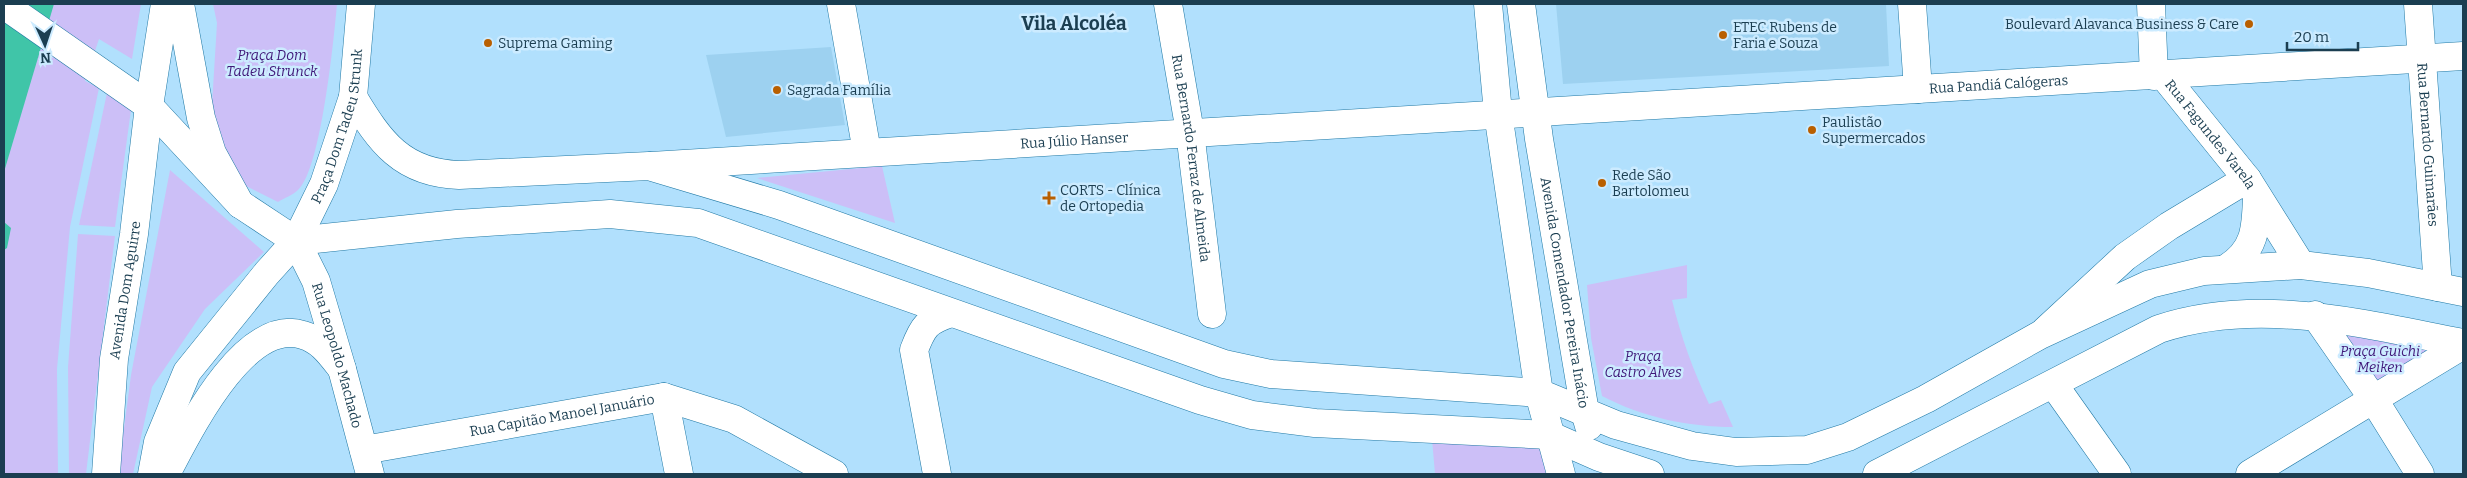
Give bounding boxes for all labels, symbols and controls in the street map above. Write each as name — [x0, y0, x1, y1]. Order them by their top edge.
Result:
district label: Vila Alcoléa — [1021, 12, 1127, 35]
place label: Boulevard Alavanca Business & Care — [2005, 16, 2239, 33]
marker: Boulevard Alavanca Business & Care — [2243, 18, 2255, 30]
place label: ETEC Rubens de Faria e Souza — [1733, 19, 1837, 52]
north arrow — [20, 20, 70, 70]
scale bar — [2287, 20, 2358, 52]
text: 20 m — [2294, 28, 2330, 46]
marker: ETEC Rubens de Faria e Souza — [1717, 29, 1729, 41]
place label: Suprema Gaming — [498, 35, 613, 52]
marker: Suprema Gaming — [482, 37, 494, 49]
park label: Praça Dom Tadeu Strunck — [226, 47, 318, 80]
street label: Praça Dom Tadeu Strunk — [308, 48, 366, 207]
text: N — [40, 49, 51, 66]
street label: Rua Bernardo Ferraz de Almeida — [1168, 53, 1214, 263]
street label: Rua Bernardo Guimarães — [2413, 62, 2442, 227]
street label: Rua Pandiá Calógeras — [1928, 72, 2069, 97]
street label: Rua Fagundes Varela — [2161, 76, 2259, 193]
place label: Sagrada Família — [787, 82, 891, 99]
marker: Sagrada Família — [771, 84, 783, 96]
place label: Paulistão Supermercados — [1822, 114, 1925, 147]
marker: Paulistão Supermercados — [1806, 124, 1818, 136]
street label: Rua Júlio Hanser — [1020, 129, 1129, 153]
place label: Rede São Bartolomeu — [1612, 167, 1690, 200]
street label: Avenida Comendador Pereira Inácio — [1537, 176, 1592, 410]
marker: Rede São Bartolomeu — [1596, 177, 1608, 189]
place label: CORTS - Clínica de Ortopedia — [1060, 182, 1161, 215]
marker: CORTS - Clínica de Ortopedia — [1042, 191, 1056, 205]
street label: Avenida Dom Aguirre — [106, 220, 144, 361]
street label: Rua Leopoldo Machado — [308, 281, 365, 430]
park label: Praça Guichi Meiken — [2340, 343, 2420, 376]
park label: Praça Castro Alves — [1604, 348, 1682, 381]
street label: Rua Capitão Manoel Januário — [468, 391, 656, 440]

